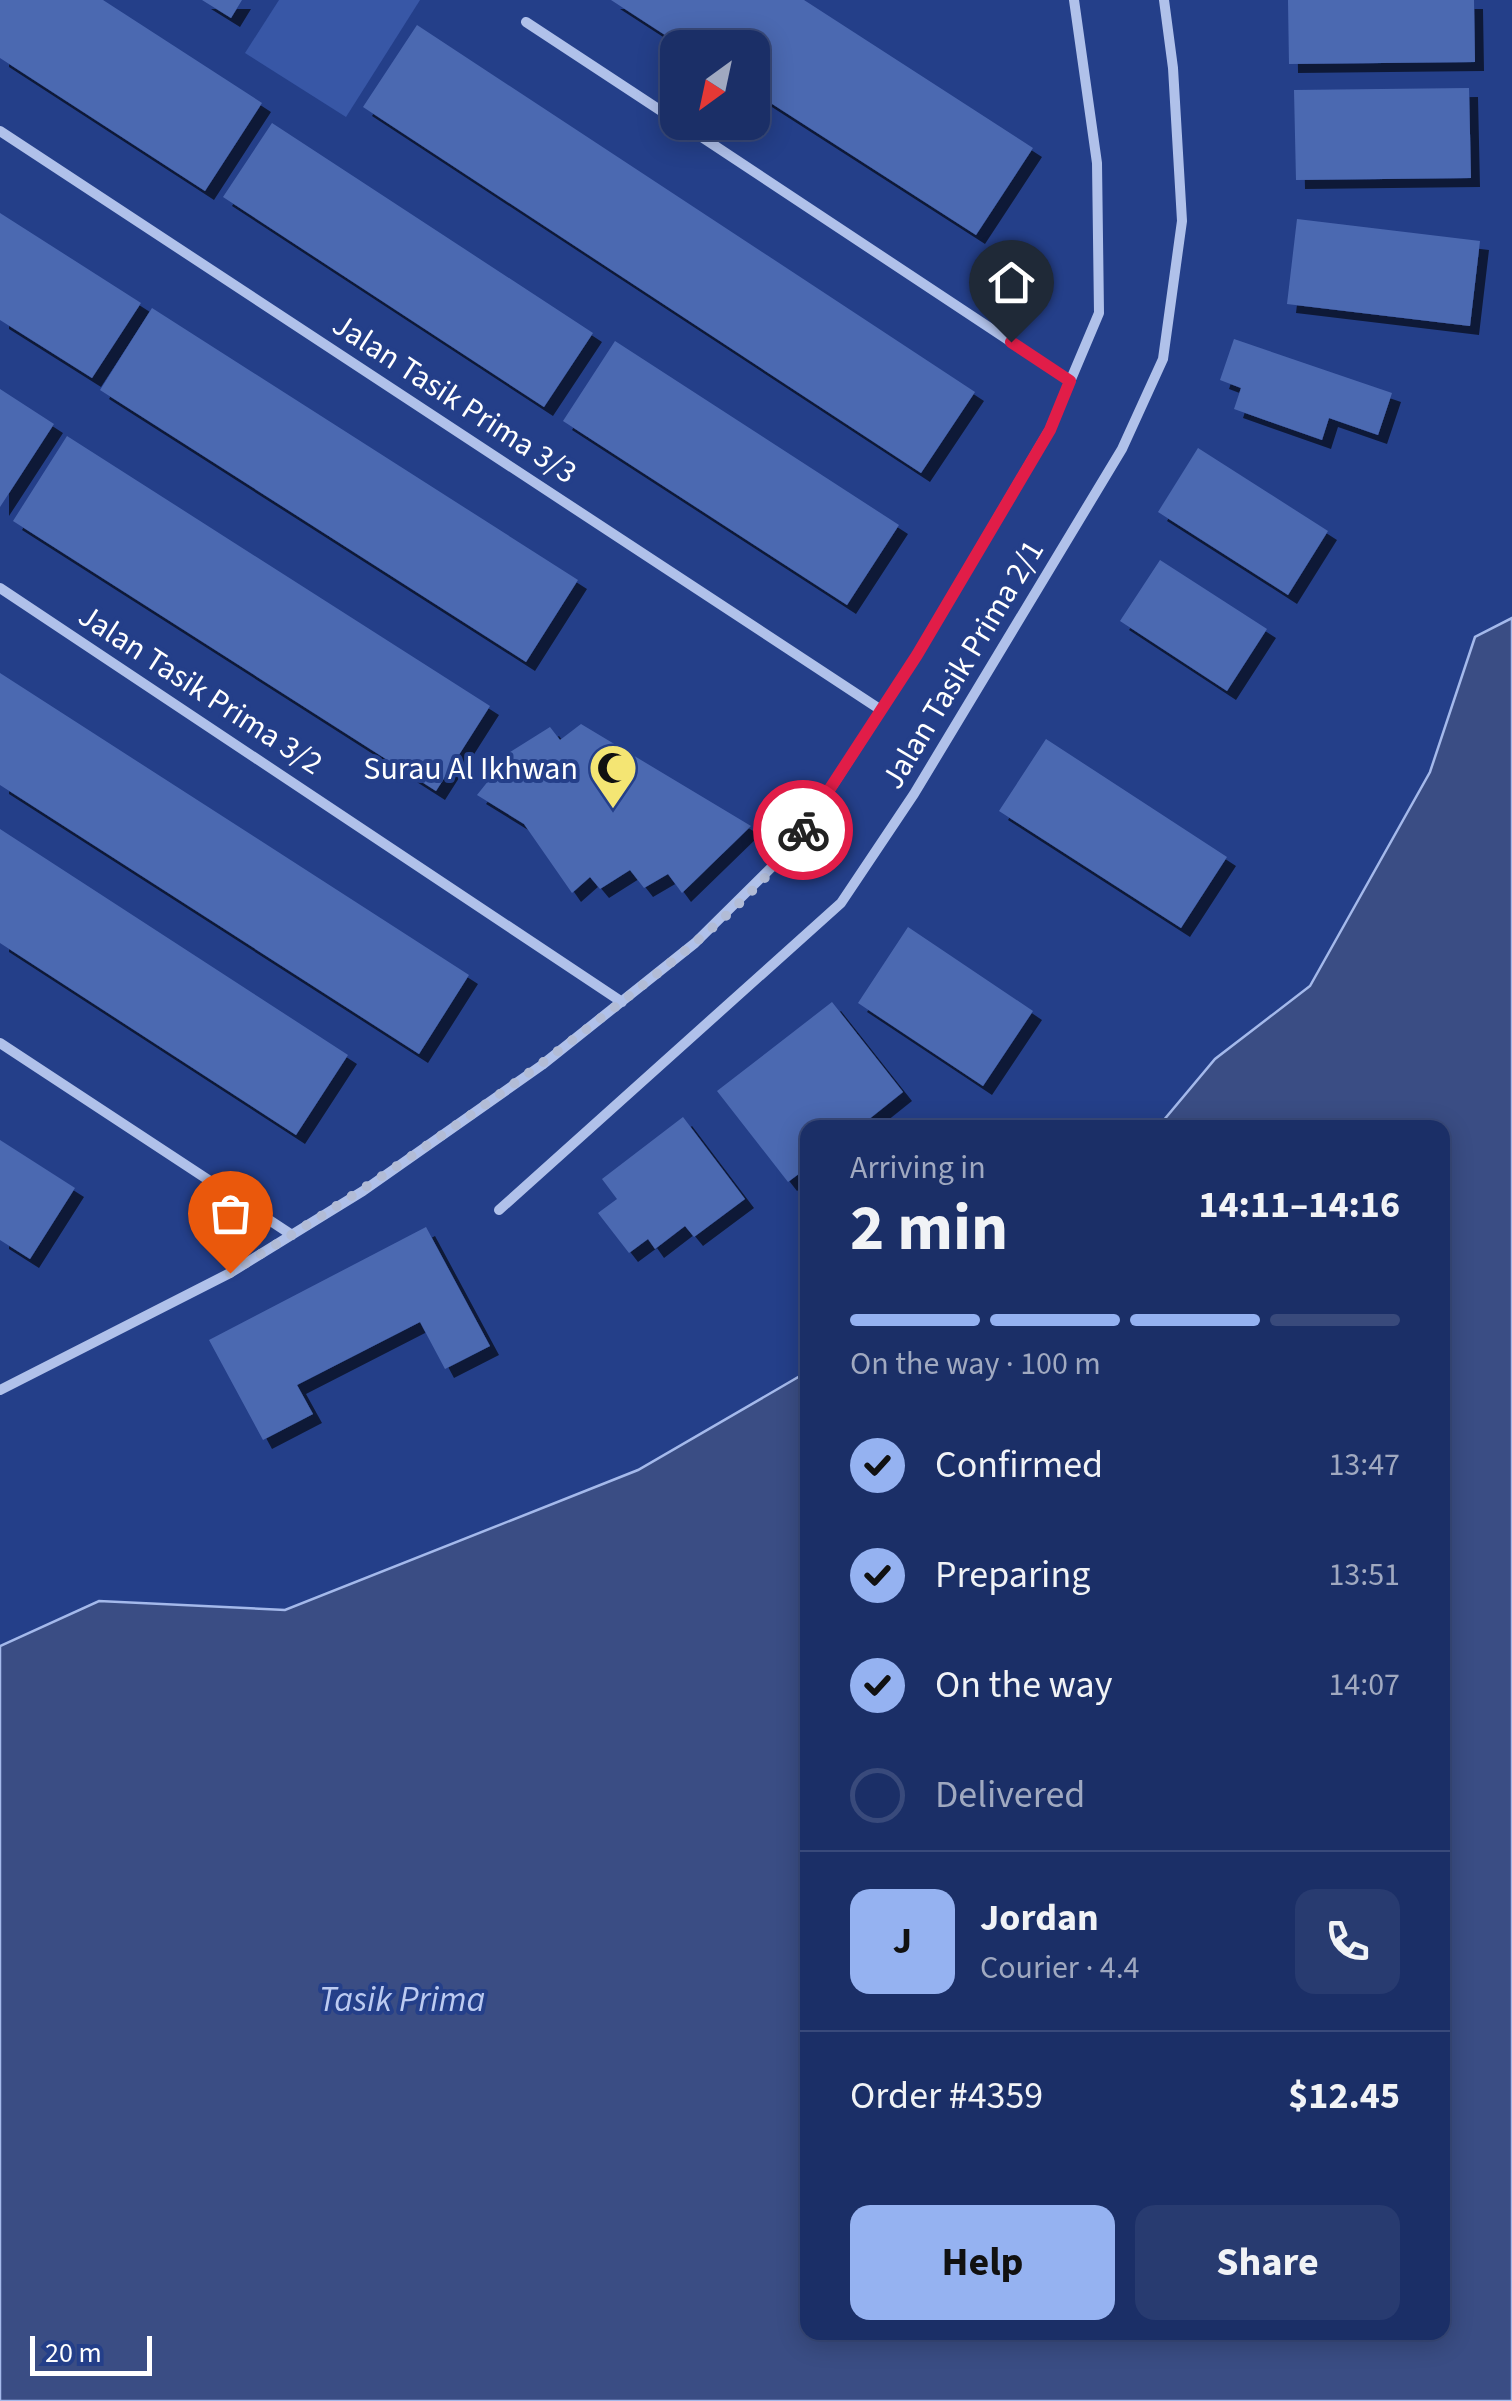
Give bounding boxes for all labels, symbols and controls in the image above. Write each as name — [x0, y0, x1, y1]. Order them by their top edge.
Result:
north arrow — [660, 30, 770, 140]
map controls — [660, 30, 770, 140]
pin — [969, 240, 1054, 343]
icon: home — [984, 255, 1039, 310]
street label: Jalan Tasik Prima 3/3 — [323, 302, 586, 495]
street label: Jalan Tasik Prima 2/1 — [870, 531, 1056, 798]
street label: Jalan Tasik Prima 3/2 — [69, 593, 332, 786]
mosque icon: Surau Al Ikhwan — [587, 742, 639, 810]
place label: Surau Al Ikhwan — [363, 746, 578, 792]
courier — [753, 780, 853, 880]
icon: bike — [776, 803, 831, 858]
text: Arriving in — [850, 1145, 986, 1191]
pin — [188, 1171, 273, 1274]
text: 14:11–14:16 — [1198, 1178, 1400, 1232]
text: 2 min — [850, 1182, 1008, 1275]
icon: bag — [203, 1186, 258, 1241]
text: On the way · 100 m — [850, 1341, 1101, 1387]
icon: check — [850, 1438, 905, 1493]
text: Confirmed — [935, 1438, 1103, 1492]
text: 13:47 — [1328, 1442, 1400, 1488]
icon: check — [850, 1548, 905, 1603]
text: Preparing — [935, 1548, 1090, 1602]
text: 13:51 — [1328, 1552, 1400, 1598]
icon: check — [850, 1658, 905, 1713]
text: On the way — [935, 1658, 1112, 1712]
text: 14:07 — [1328, 1662, 1400, 1708]
text: Delivered — [935, 1768, 1085, 1822]
button: phone — [1295, 1889, 1400, 1994]
text: Jordan — [980, 1891, 1099, 1945]
text: J — [893, 1914, 912, 1968]
text: Courier · 4.4 — [980, 1945, 1140, 1991]
water label: Tasik Prima — [319, 1975, 485, 2025]
text: Order #4359 — [850, 2069, 1043, 2123]
text: $12.45 — [1288, 2069, 1400, 2123]
button: Help — [850, 2205, 1115, 2320]
button: Share — [1135, 2205, 1400, 2320]
scale bar — [30, 2331, 152, 2376]
text: 20 m — [45, 2333, 102, 2373]

